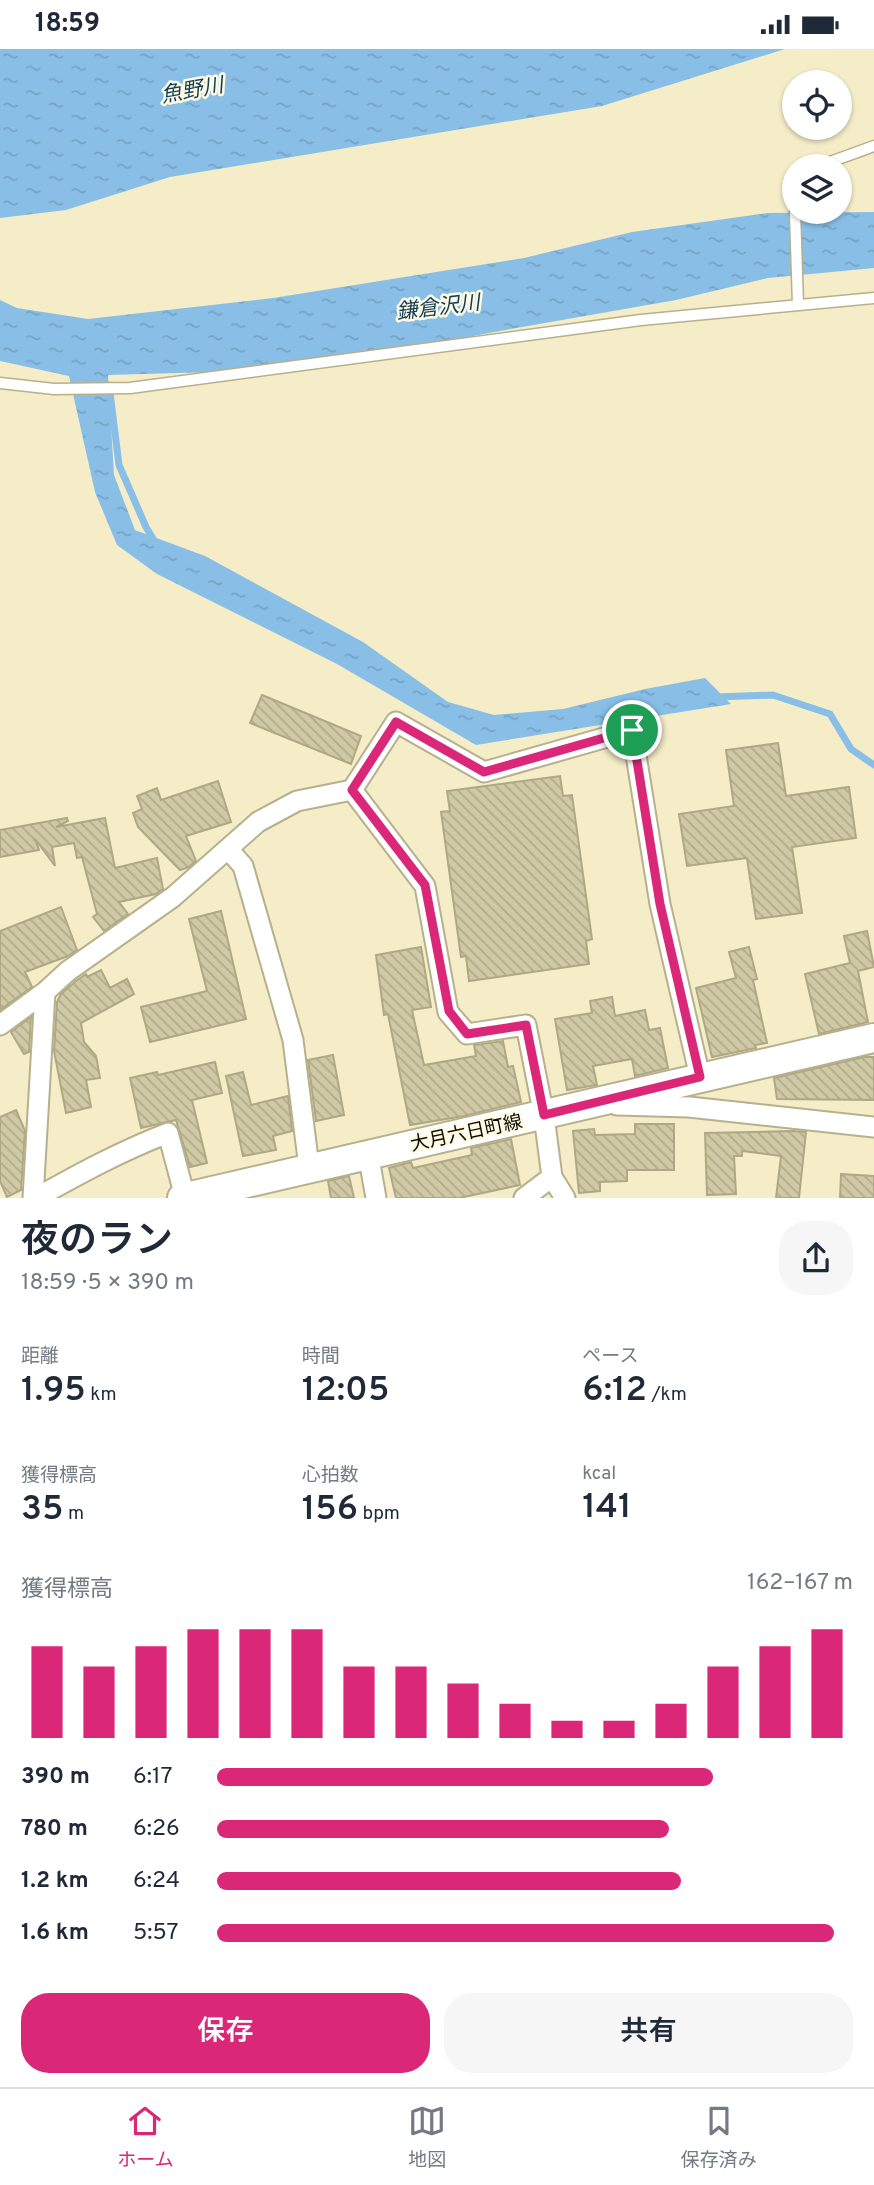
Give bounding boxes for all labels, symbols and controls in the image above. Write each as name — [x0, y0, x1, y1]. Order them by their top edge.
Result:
text: 18:59 — [35, 8, 100, 41]
map controls — [782, 70, 852, 224]
button: locate — [782, 70, 852, 140]
water label: 魚野川 — [159, 72, 228, 110]
button: layers — [782, 154, 852, 224]
water label: 鎌倉沢川 — [395, 290, 483, 327]
pin — [602, 700, 662, 760]
icon: arrive — [613, 711, 651, 749]
street label: 大月六日町線 — [408, 1110, 525, 1158]
text: 夜のラン — [21, 1218, 173, 1267]
button: share — [779, 1221, 853, 1295]
text: 18:59 · 5 × 390 m — [21, 1269, 194, 1298]
text: 距離 — [21, 1345, 59, 1369]
text: 時間 — [302, 1345, 340, 1369]
text: ペース — [582, 1345, 638, 1369]
text: 1.95 — [21, 1369, 86, 1413]
text: 12:05 — [302, 1369, 389, 1413]
text: 6:12 — [582, 1369, 647, 1413]
text: km — [86, 1383, 117, 1407]
text: /km — [647, 1383, 687, 1407]
text: kcal — [582, 1462, 616, 1486]
text: 獲得標高 — [21, 1464, 97, 1488]
text: 心拍数 — [302, 1464, 359, 1488]
text: 141 — [582, 1486, 632, 1530]
text: 35 — [21, 1488, 64, 1532]
text: 156 — [302, 1488, 358, 1532]
text: m — [64, 1502, 84, 1526]
text: bpm — [358, 1502, 400, 1526]
text: 162–167 m — [747, 1569, 853, 1598]
text: 獲得標高 — [21, 1576, 113, 1605]
text: 390 m — [21, 1763, 90, 1792]
text: 6:17 — [133, 1763, 172, 1792]
text: 780 m — [21, 1815, 88, 1844]
text: 6:26 — [133, 1815, 180, 1844]
text: 1.2 km — [21, 1867, 89, 1896]
text: 6:24 — [133, 1867, 180, 1896]
text: 1.6 km — [21, 1919, 89, 1948]
text: 5:57 — [133, 1919, 179, 1948]
button: 保存 — [21, 1993, 430, 2073]
button: 共有 — [444, 1993, 853, 2073]
tab: ホーム — [117, 2102, 174, 2173]
tab: 地図 — [408, 2102, 446, 2173]
tab: 保存済み — [681, 2102, 757, 2173]

